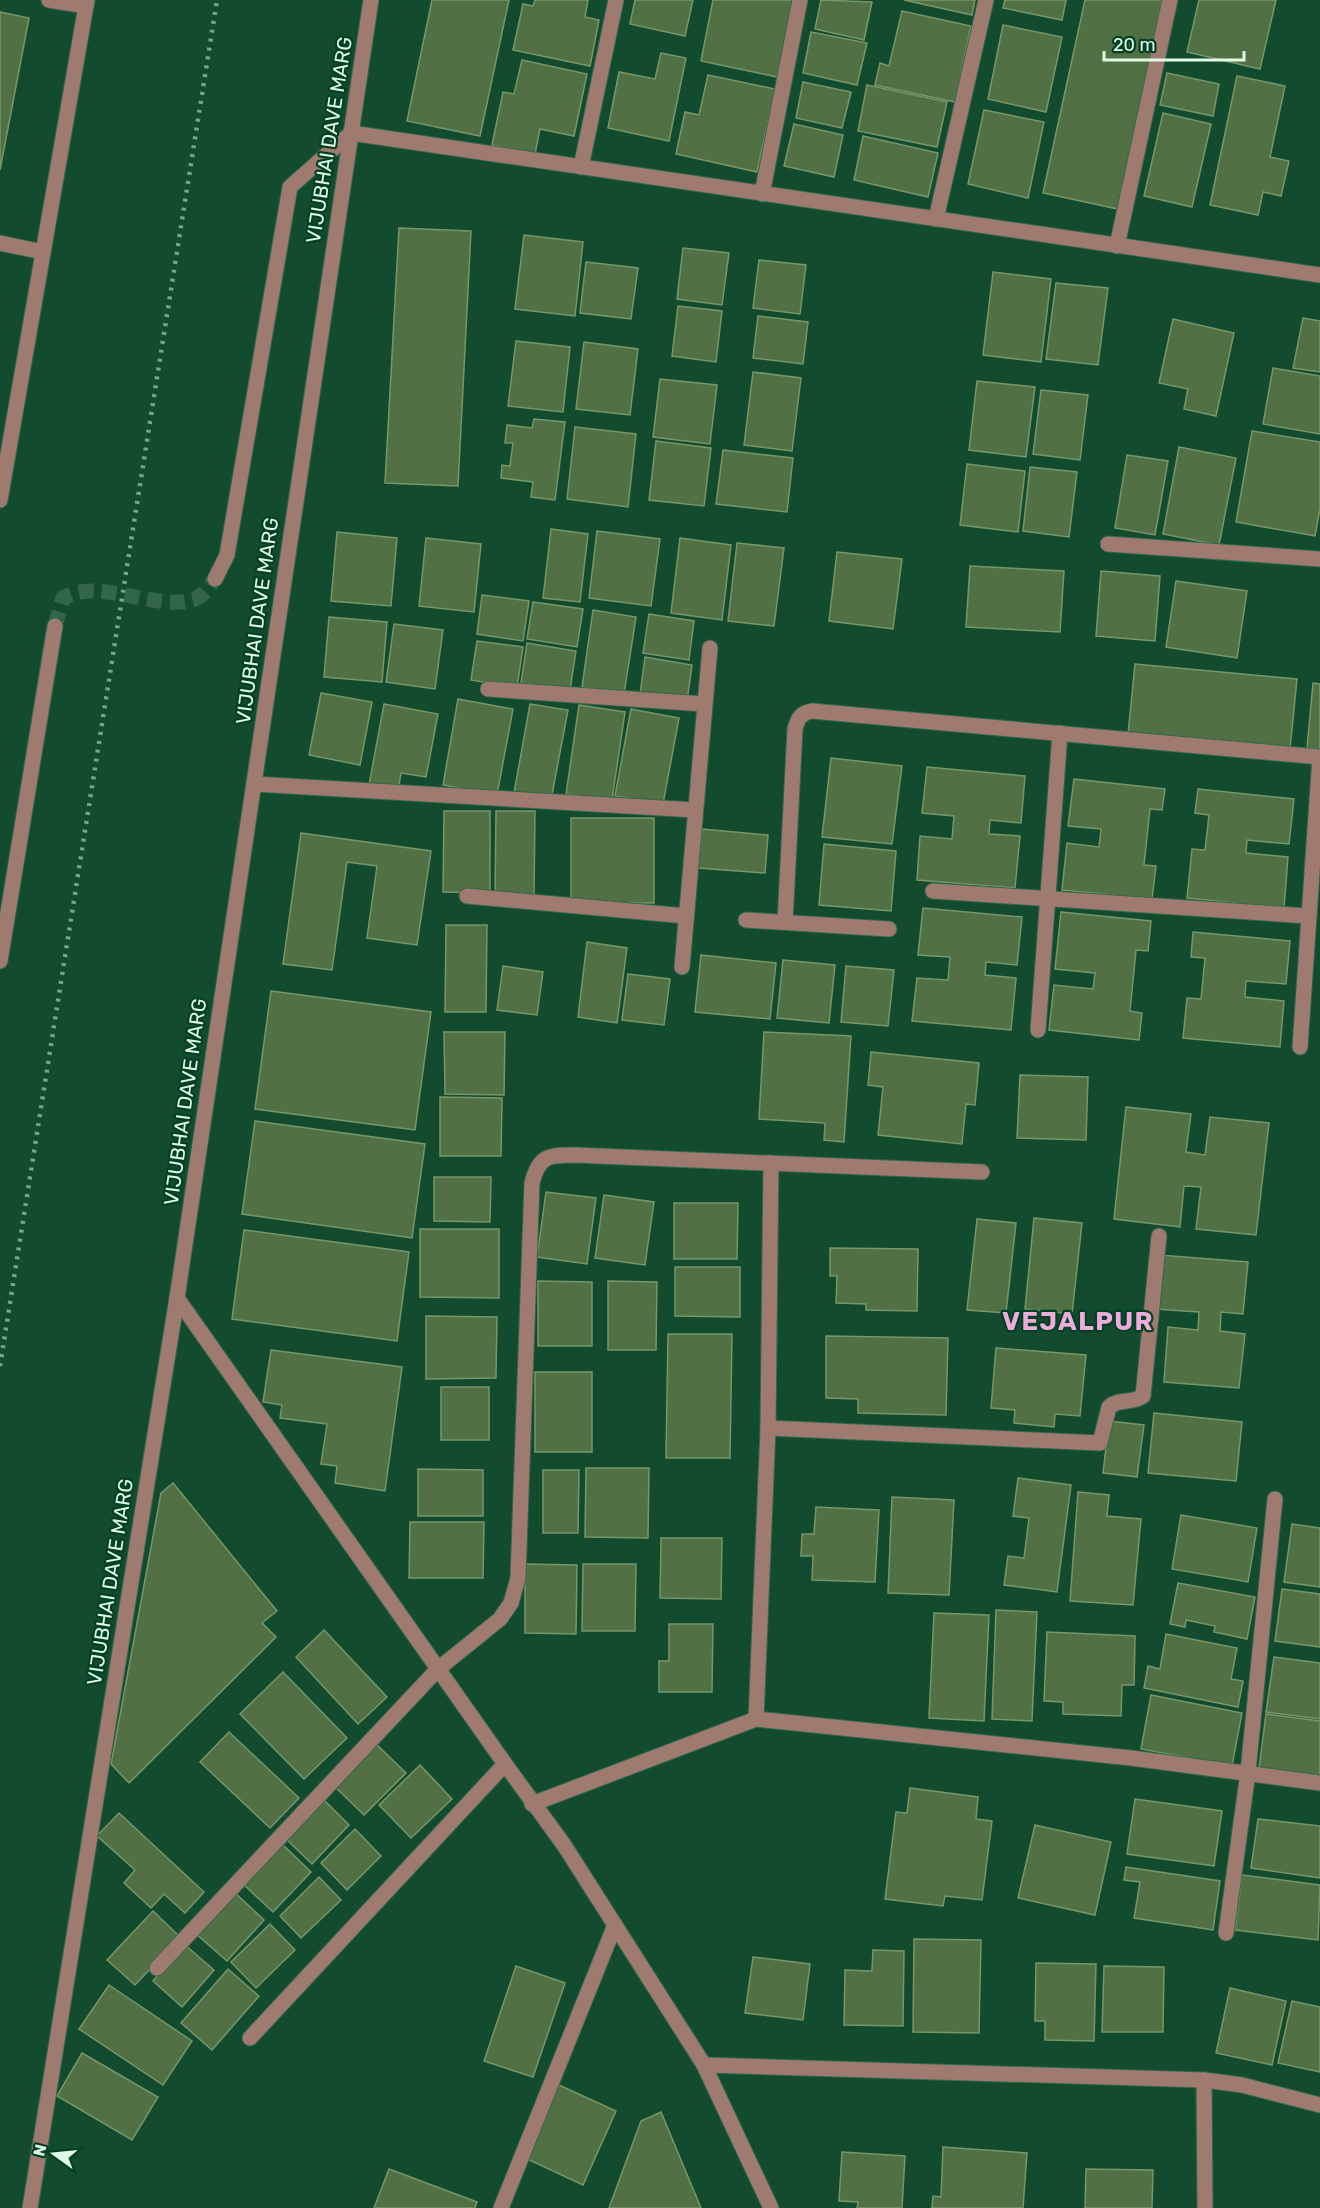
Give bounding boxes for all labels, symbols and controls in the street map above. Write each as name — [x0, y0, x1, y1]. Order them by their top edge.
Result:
scale bar — [1104, 24, 1244, 62]
text: 20 m — [1113, 34, 1155, 56]
street label: VIJUBHAI DAVE MARG — [301, 35, 357, 245]
street label: VIJUBHAI DAVE MARG — [231, 516, 283, 726]
street label: VIJUBHAI DAVE MARG — [159, 997, 211, 1207]
district label: VEJALPUR — [1002, 1306, 1154, 1337]
street label: VIJUBHAI DAVE MARG — [82, 1477, 138, 1687]
north arrow — [24, 2124, 84, 2184]
text: N — [29, 2142, 51, 2158]

